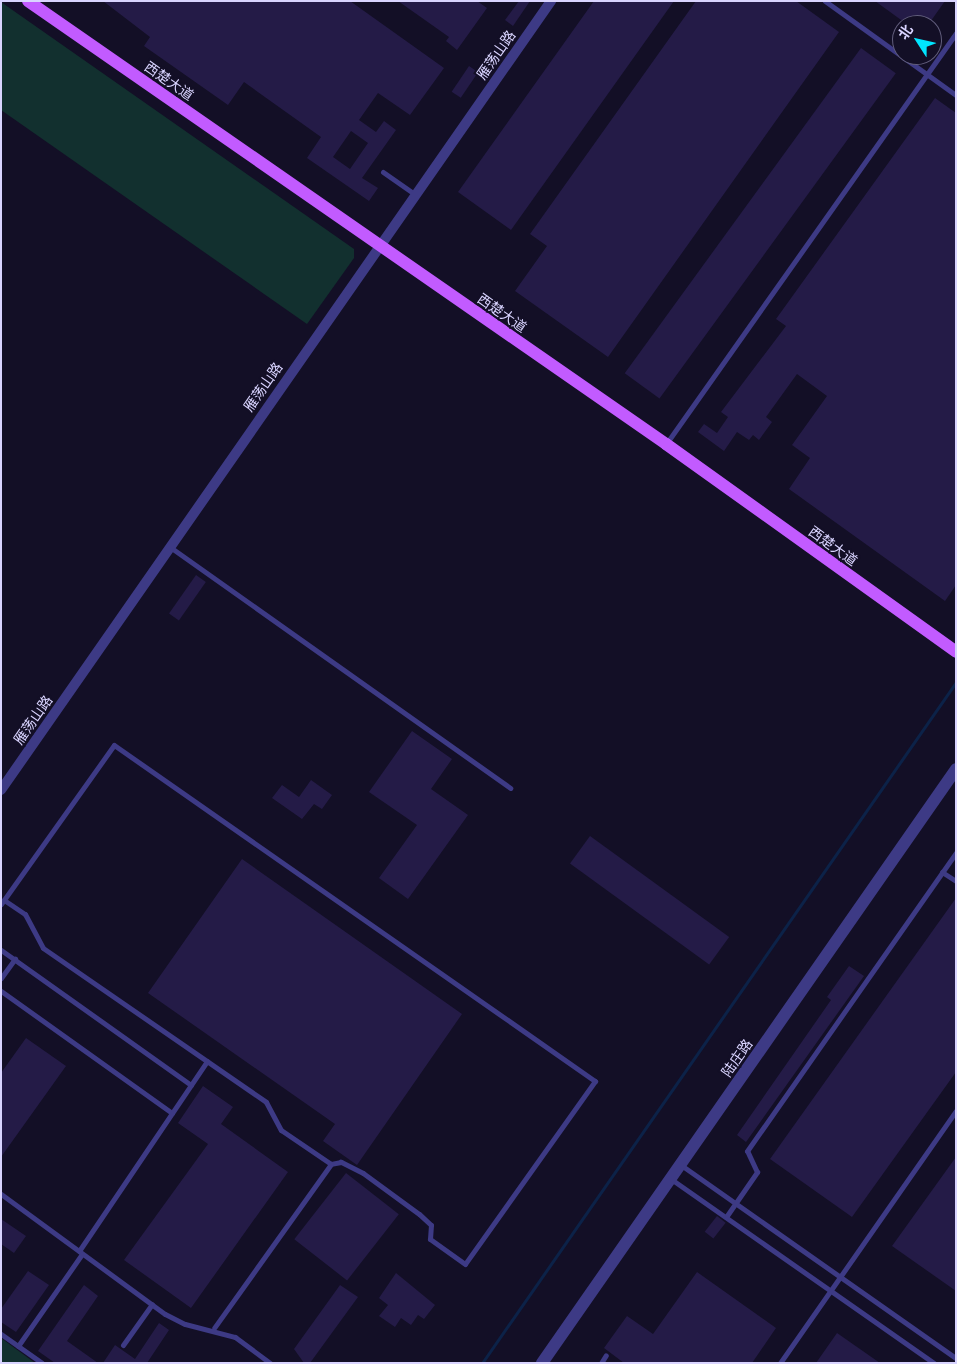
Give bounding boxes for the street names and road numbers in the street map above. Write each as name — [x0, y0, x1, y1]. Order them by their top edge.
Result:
street label: 雁荡山路 — [473, 27, 519, 83]
street label: 西楚大道 — [141, 58, 197, 104]
street label: 西楚大道 — [474, 290, 530, 336]
street label: 雁荡山路 — [240, 359, 286, 415]
street label: 西楚大道 — [805, 523, 861, 569]
street label: 雁荡山路 — [10, 692, 56, 748]
street label: 陆庄路 — [718, 1036, 756, 1080]

